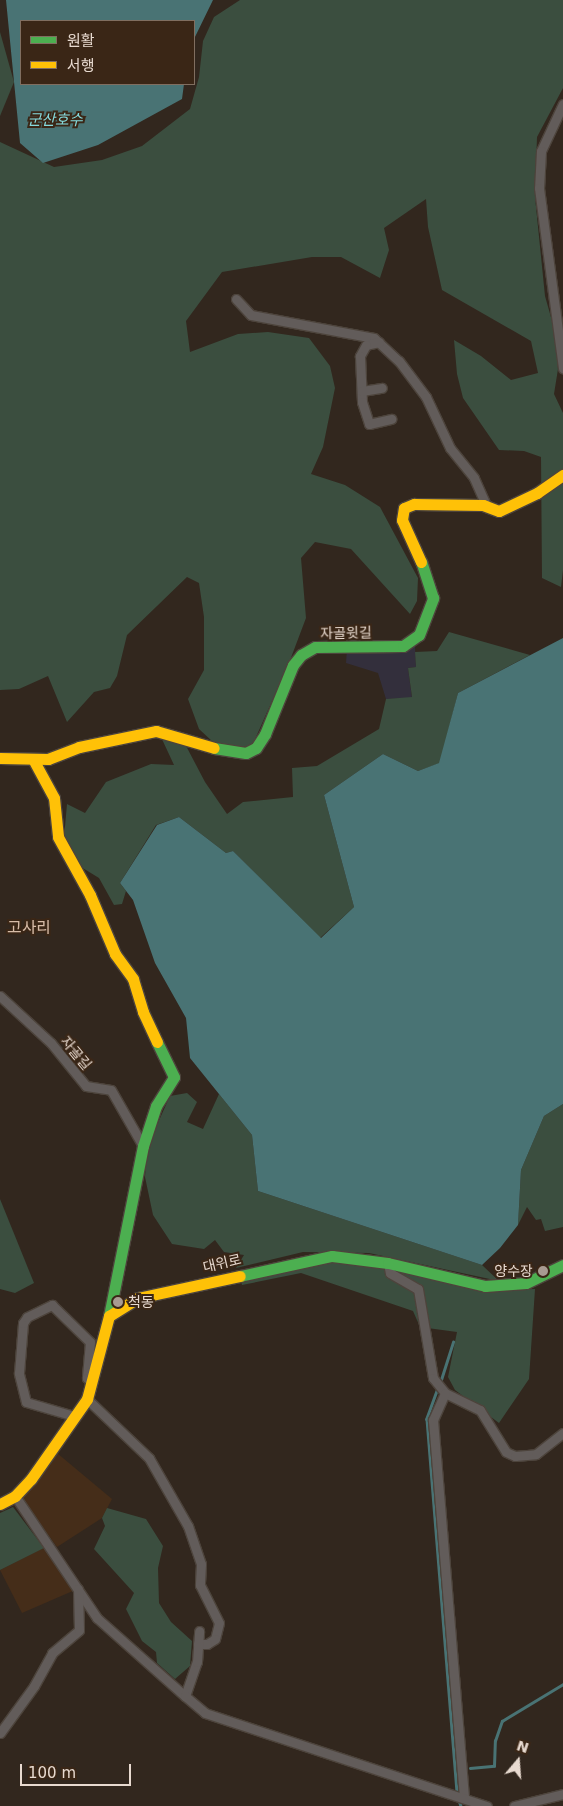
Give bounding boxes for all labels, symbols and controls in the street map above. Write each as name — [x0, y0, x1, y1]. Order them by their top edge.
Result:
legend — [20, 20, 195, 85]
text: 원활 — [67, 32, 95, 50]
text: 서행 — [67, 57, 95, 75]
water label: 군산호수 — [27, 112, 83, 130]
street label: 자골윗길 — [320, 624, 372, 642]
district label: 고사리 — [7, 918, 51, 938]
street label: 자골길 — [57, 1033, 95, 1073]
street label: 대위로 — [201, 1250, 243, 1276]
place label: 양수장 — [494, 1263, 533, 1279]
marker: 양수장 — [537, 1265, 549, 1277]
place label: 척동 — [128, 1294, 154, 1310]
marker: 척동 — [112, 1296, 124, 1308]
north arrow — [493, 1736, 543, 1786]
text: N — [515, 1737, 531, 1756]
scale bar — [22, 1754, 134, 1786]
text: 100 m — [28, 1764, 76, 1782]

